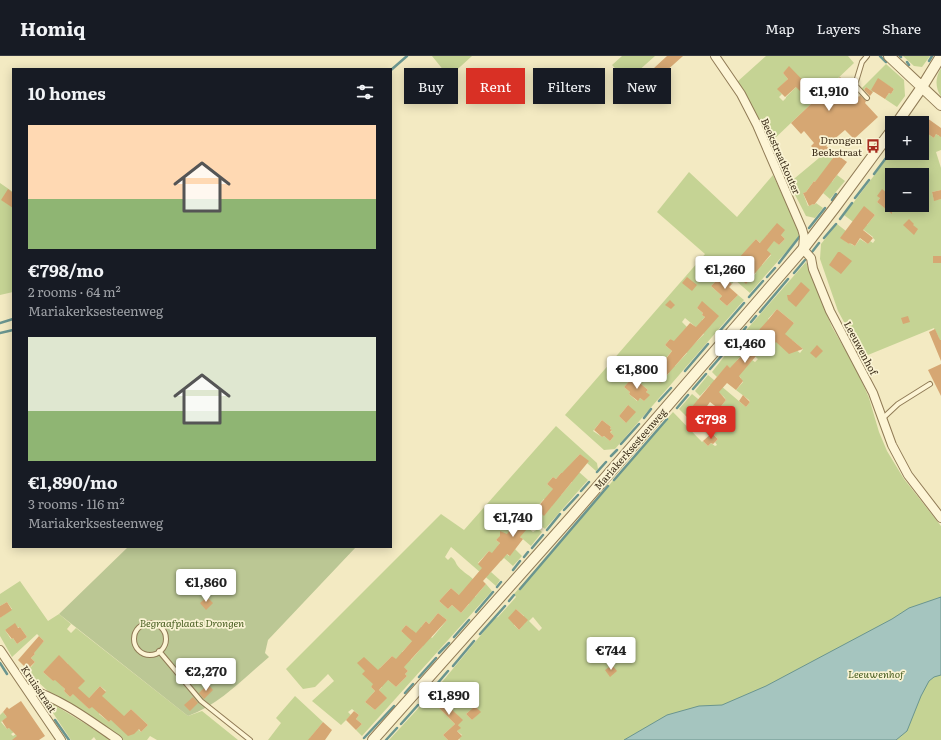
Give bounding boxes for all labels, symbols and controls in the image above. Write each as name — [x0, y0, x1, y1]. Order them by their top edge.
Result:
text: Homiq — [20, 14, 86, 42]
text: Map — [765, 18, 795, 38]
text: Layers — [817, 18, 860, 38]
text: Share — [882, 18, 921, 38]
chip: Buy — [404, 68, 458, 104]
chip: Rent — [466, 68, 525, 104]
chip: Filters — [533, 68, 605, 104]
chip: New — [613, 68, 671, 104]
pin: €1,910 — [796, 78, 862, 112]
text: 10 homes — [28, 80, 106, 105]
icon: filters — [354, 81, 376, 103]
text: €1,910 — [809, 81, 849, 100]
street label: Beekstraatkouter — [758, 115, 805, 197]
map controls — [885, 116, 929, 212]
button: + — [885, 116, 929, 160]
place label: Drongen Beekstraat — [812, 132, 862, 159]
bus stop icon: Drongen Beekstraat — [865, 138, 881, 154]
icon: home — [166, 151, 238, 223]
button: − — [885, 168, 929, 212]
pin: €1,260 — [692, 256, 758, 290]
text: €798/mo — [28, 257, 104, 282]
text: €1,260 — [704, 259, 746, 278]
text: 2 rooms · 64 m² — [28, 282, 121, 301]
text: Mariakerksesteenweg — [28, 301, 163, 320]
street label: Leeuwenhof — [841, 318, 883, 378]
pin: €1,460 — [712, 330, 778, 364]
text: €1,460 — [724, 333, 766, 352]
pin: €1,800 — [604, 356, 670, 390]
text: €1,800 — [616, 359, 658, 378]
icon: home — [166, 363, 238, 435]
street label: Mariakerksesteenweg — [590, 404, 670, 493]
pin: €798 — [687, 406, 735, 440]
text: €798 — [695, 409, 727, 428]
text: €1,890/mo — [28, 469, 118, 494]
text: 3 rooms · 116 m² — [28, 494, 125, 513]
pin: €1,740 — [480, 504, 546, 538]
text: €1,740 — [493, 507, 533, 526]
text: Mariakerksesteenweg — [28, 513, 163, 532]
pin: €1,860 — [173, 569, 239, 603]
text: €1,860 — [185, 572, 227, 591]
park label: Begraafplaats Drongen — [140, 615, 244, 630]
pin: €744 — [587, 637, 635, 671]
text: €744 — [596, 640, 626, 659]
pin: €2,270 — [173, 658, 239, 692]
text: €2,270 — [185, 661, 227, 680]
street label: Kruisstraat — [18, 662, 61, 715]
park label: Leeuwenhof — [848, 666, 905, 681]
pin: €1,890 — [416, 682, 482, 716]
text: €1,890 — [428, 685, 470, 704]

